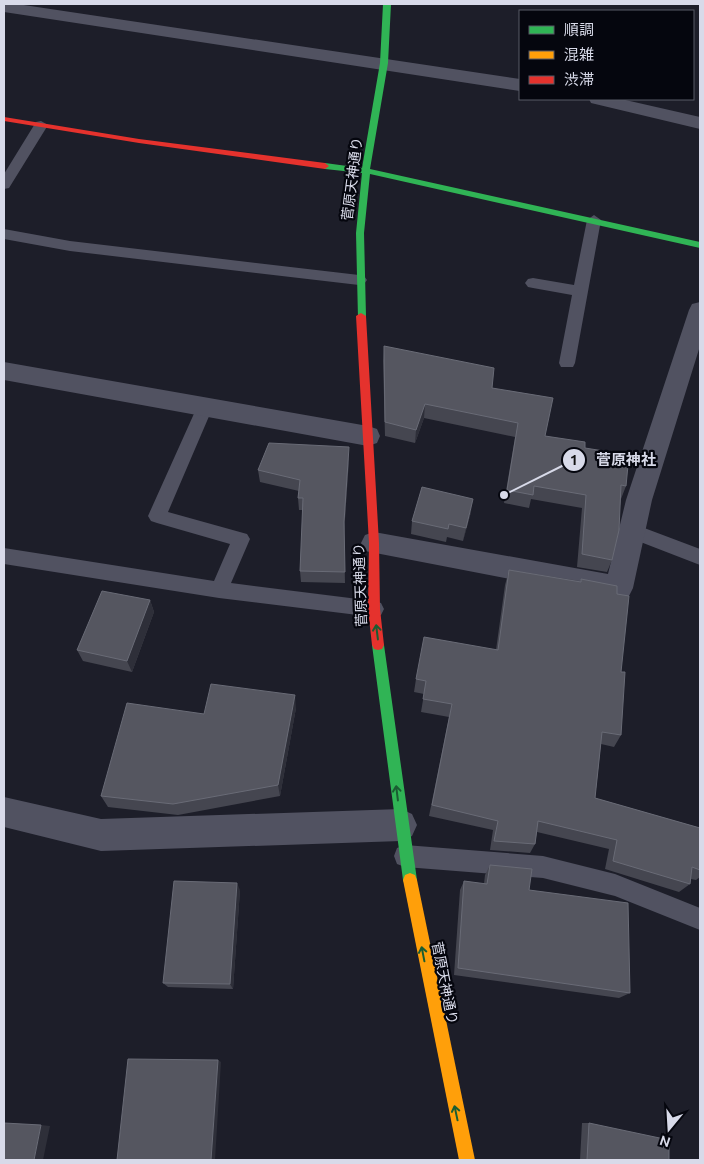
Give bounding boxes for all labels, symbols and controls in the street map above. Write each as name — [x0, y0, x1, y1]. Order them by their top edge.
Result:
legend — [519, 10, 694, 100]
text: 順調 — [564, 21, 594, 38]
text: 混雑 — [564, 46, 594, 63]
text: 渋滞 — [564, 71, 594, 88]
street label: 菅原天神通り — [339, 136, 365, 222]
callout: 菅原神社 — [561, 445, 666, 475]
text: 1 — [570, 451, 578, 468]
text: 菅原神社 — [596, 451, 656, 468]
street label: 菅原天神通り — [351, 543, 369, 627]
one-way arrow — [372, 624, 382, 640]
one-way arrow — [392, 786, 402, 802]
street label: 菅原天神通り — [429, 940, 461, 1026]
one-way arrow — [418, 946, 428, 962]
north arrow — [644, 1104, 694, 1154]
one-way arrow — [451, 1105, 461, 1121]
text: N — [658, 1132, 672, 1151]

